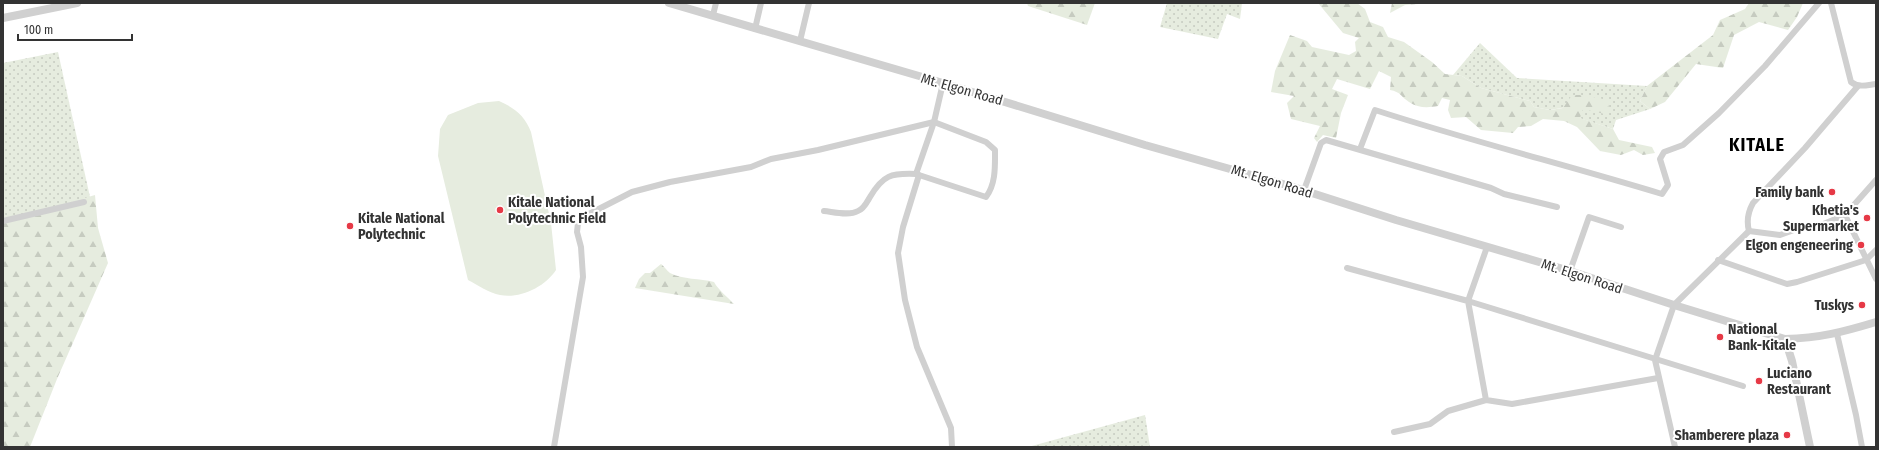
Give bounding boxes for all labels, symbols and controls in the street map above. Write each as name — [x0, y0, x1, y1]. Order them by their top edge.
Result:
scale bar — [18, 16, 132, 42]
text: 100 m — [24, 23, 53, 37]
street label: Mt. Elgon Road — [919, 70, 1005, 109]
district label: KITALE — [1729, 134, 1785, 156]
street label: Mt. Elgon Road — [1229, 161, 1315, 202]
place label: Family bank — [1755, 184, 1825, 201]
marker: Family bank — [1827, 187, 1837, 197]
place label: Kitale National Polytechnic Field — [508, 194, 606, 227]
place label: Khetia's Supermarket — [1783, 202, 1860, 235]
marker: Kitale National Polytechnic Field — [495, 205, 505, 215]
place label: Kitale National Polytechnic — [358, 210, 445, 243]
marker: Khetia's Supermarket — [1862, 213, 1872, 223]
marker: Kitale National Polytechnic — [345, 221, 355, 231]
place label: Elgon engeneering — [1746, 237, 1853, 254]
marker: Elgon engeneering — [1856, 240, 1866, 250]
street label: Mt. Elgon Road — [1539, 255, 1625, 298]
place label: Tuskys — [1815, 297, 1854, 314]
marker: Tuskys — [1857, 300, 1867, 310]
place label: National Bank-Kitale — [1728, 321, 1796, 354]
marker: National Bank-Kitale — [1715, 332, 1725, 342]
place label: Luciano Restaurant — [1767, 365, 1832, 398]
marker: Luciano Restaurant — [1754, 376, 1764, 386]
place label: Shamberere plaza — [1675, 427, 1779, 444]
marker: Shamberere plaza — [1782, 430, 1792, 440]

